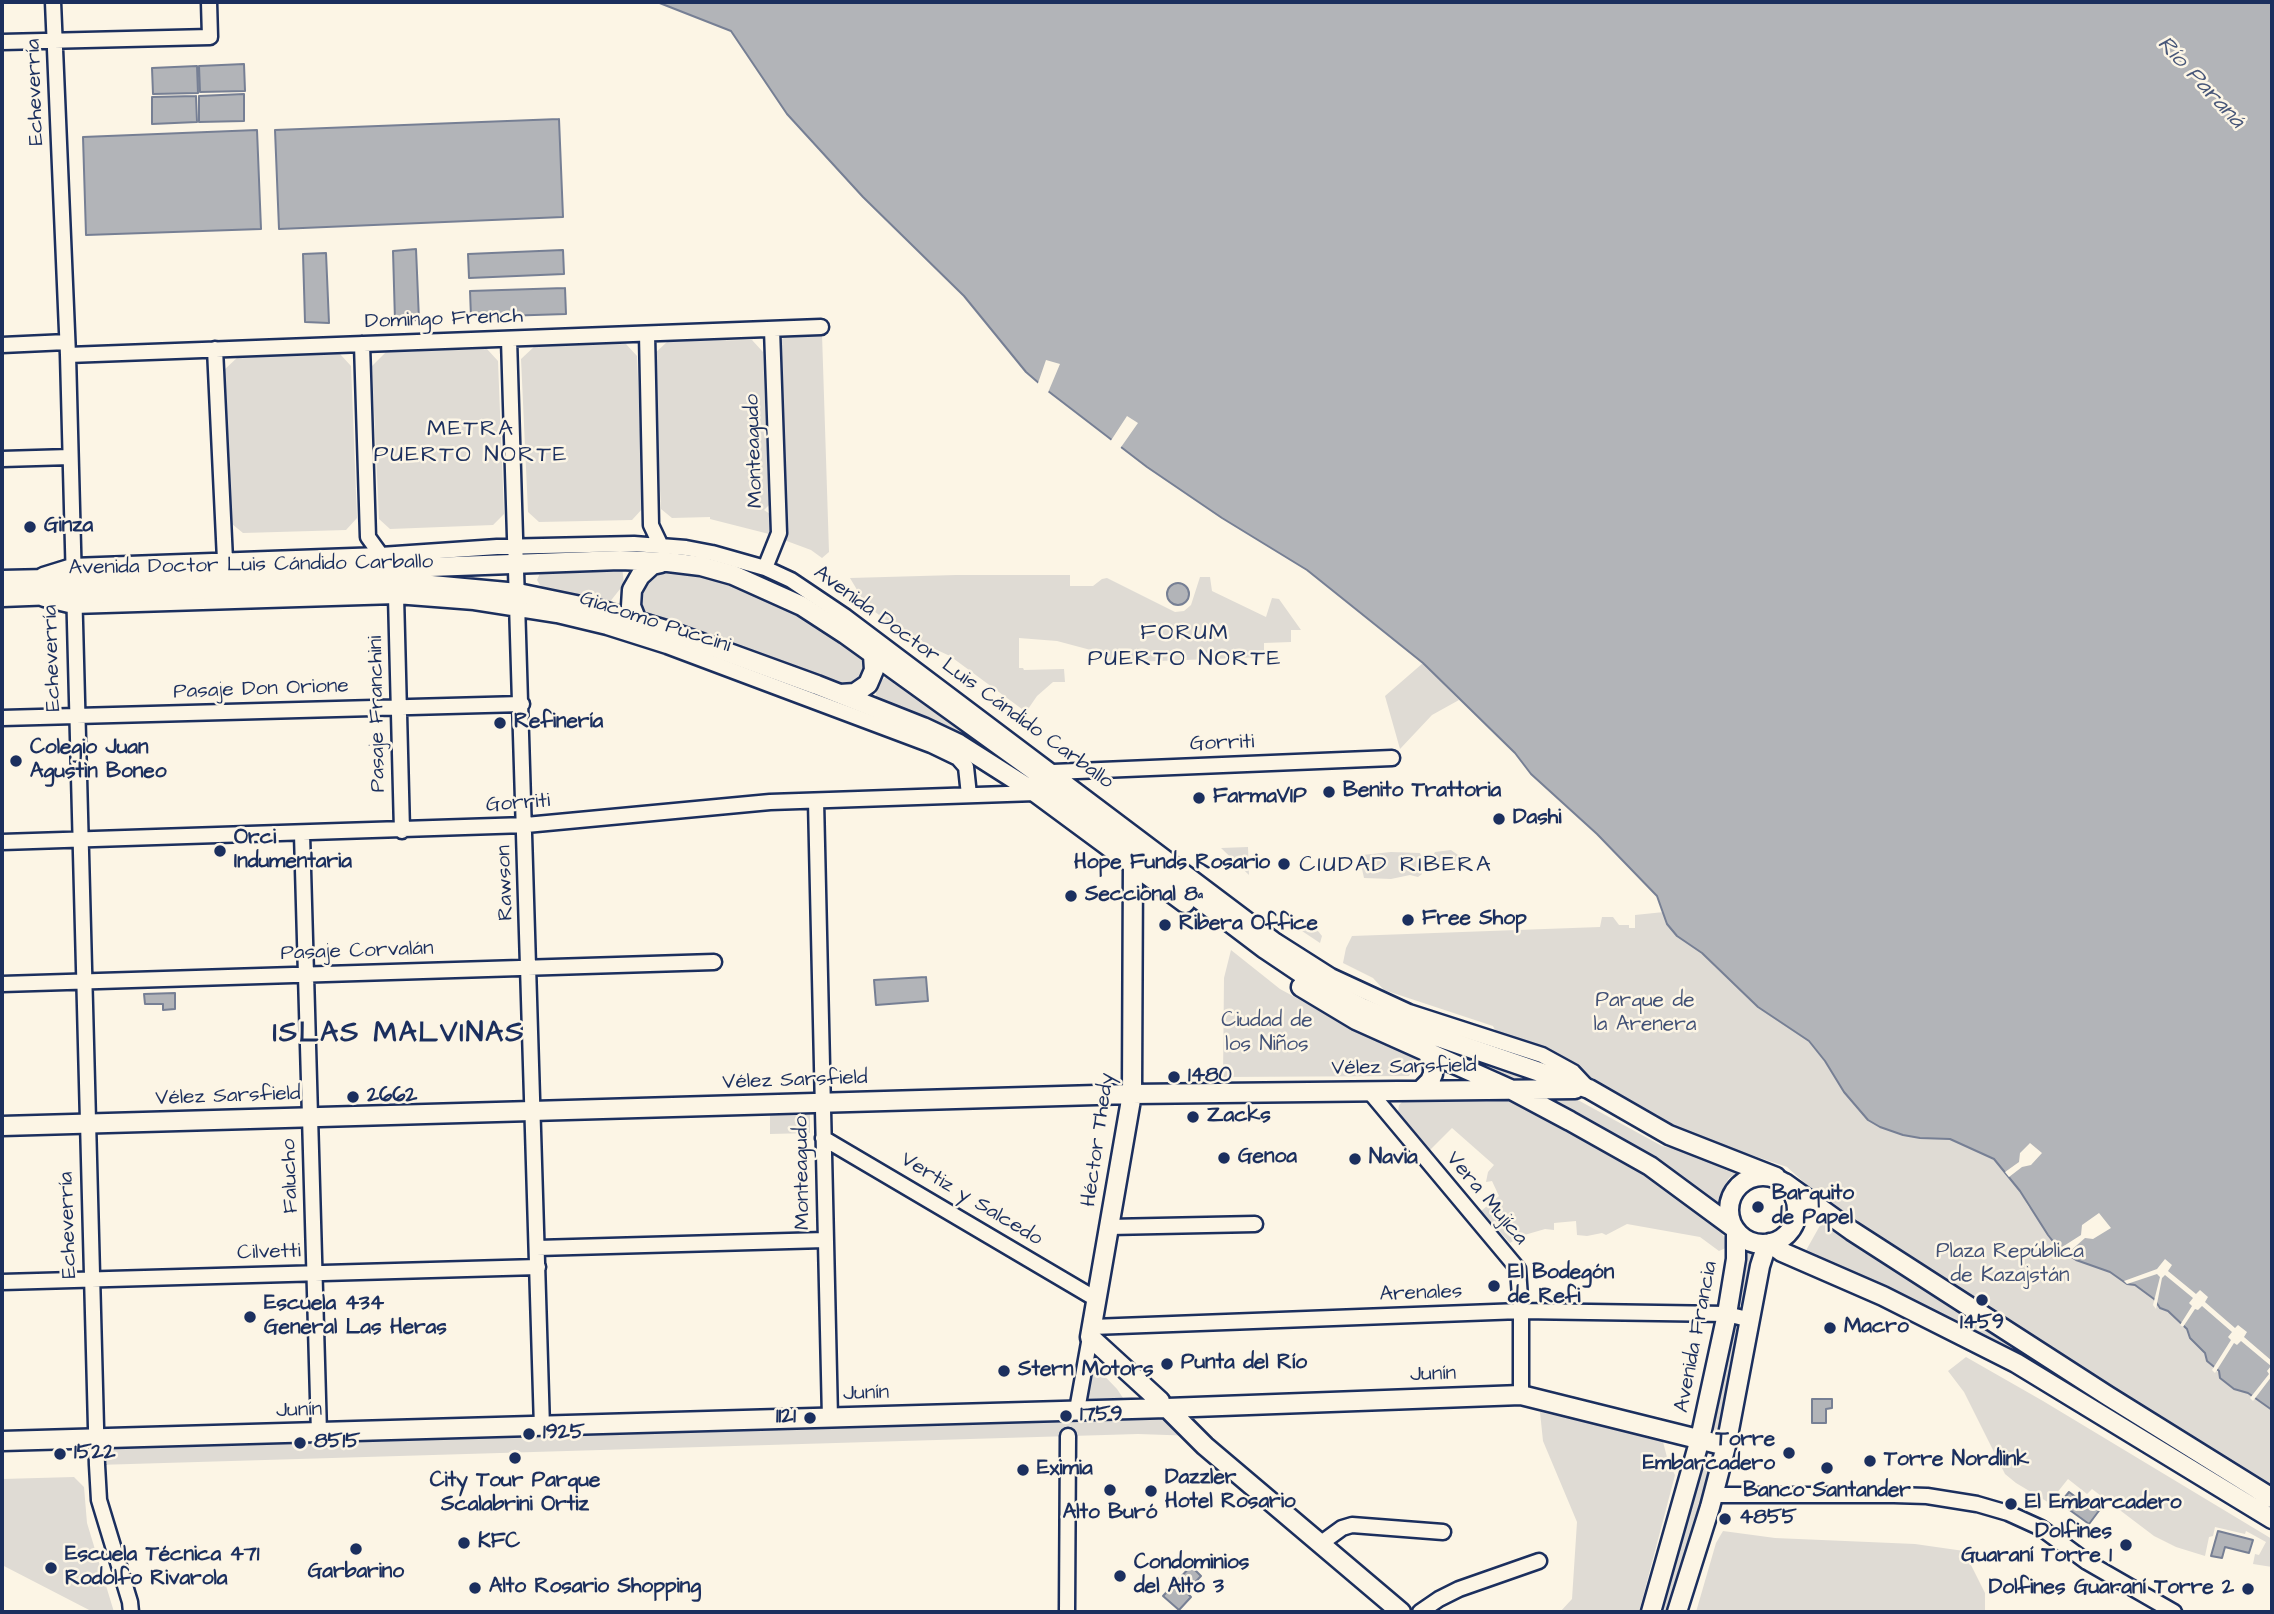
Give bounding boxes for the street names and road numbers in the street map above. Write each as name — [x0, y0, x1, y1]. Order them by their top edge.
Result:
street label: Echeverría — [22, 38, 50, 146]
street label: Domingo French — [365, 305, 523, 335]
street label: Monteagudo — [740, 393, 770, 509]
street label: Avenida Doctor Luis Cándido Carballo — [69, 550, 433, 582]
street label: Avenida Doctor Luis Cándido Carballo — [808, 561, 1118, 795]
street label: Giacomo Puccini — [576, 587, 734, 659]
street label: Echeverría — [39, 604, 67, 712]
street label: Pasaje Franchini — [364, 635, 392, 793]
street label: Pasaje Don Orione — [173, 674, 349, 706]
street label: Gorriti — [1189, 730, 1255, 758]
street label: Gorriti — [485, 789, 551, 819]
street label: Rawson — [492, 845, 520, 921]
street label: Pasaje Corvalán — [280, 937, 434, 967]
street label: Vélez Sarsfield — [1331, 1054, 1477, 1082]
street label: Vélez Sarsfield — [722, 1066, 868, 1096]
street label: Héctor Thedy — [1077, 1072, 1121, 1208]
street label: Vélez Sarsfield — [155, 1082, 301, 1112]
street label: Monteagudo — [789, 1116, 817, 1230]
street label: Falucho — [277, 1138, 305, 1214]
street label: Vera Mujíca — [1440, 1147, 1532, 1251]
street label: Vertiz y Salcedo — [895, 1148, 1047, 1252]
street label: Echeverría — [55, 1171, 83, 1279]
street label: Cilvetti — [237, 1239, 301, 1267]
street label: Avenida Francia — [1670, 1259, 1724, 1415]
street label: Arenales — [1379, 1280, 1463, 1308]
street label: Junín — [1410, 1362, 1456, 1388]
street label: Junín — [843, 1381, 889, 1407]
street label: Junín — [276, 1398, 322, 1424]

